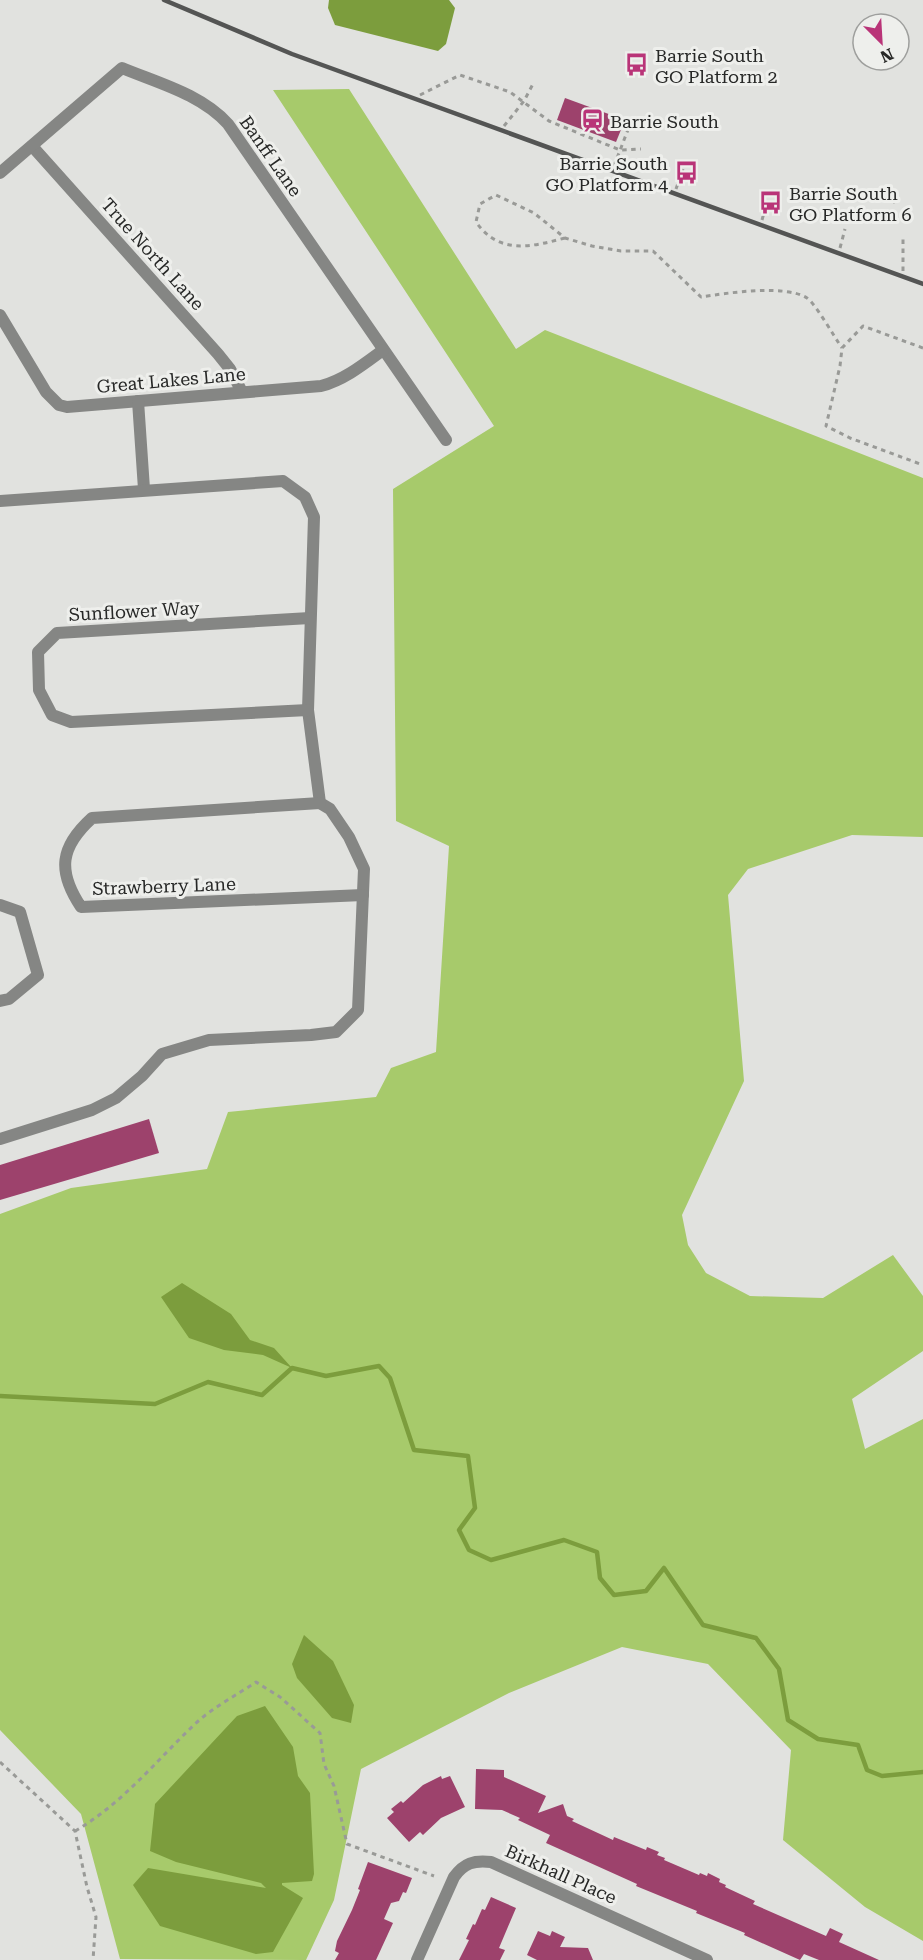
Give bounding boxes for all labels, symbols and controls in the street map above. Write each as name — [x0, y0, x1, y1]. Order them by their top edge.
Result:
north arrow — [851, 12, 911, 72]
text: N — [877, 44, 896, 66]
place label: Barrie South GO Platform 2 — [655, 45, 778, 87]
bus stop icon: Barrie South GO Platform 2 — [624, 52, 650, 78]
station icon: Barrie South — [579, 108, 605, 134]
place label: Barrie South — [610, 111, 719, 132]
street label: Banff Lane — [236, 112, 306, 200]
place label: Barrie South GO Platform 4 — [545, 153, 668, 195]
bus stop icon: Barrie South GO Platform 4 — [673, 160, 699, 186]
place label: Barrie South GO Platform 6 — [789, 183, 912, 225]
bus stop icon: Barrie South GO Platform 6 — [758, 190, 784, 216]
street label: True North Lane — [97, 194, 209, 314]
street label: Great Lakes Lane — [96, 363, 246, 397]
street label: Sunflower Way — [68, 597, 200, 625]
street label: Strawberry Lane — [92, 873, 236, 899]
street label: Birkhall Place — [502, 1840, 620, 1908]

